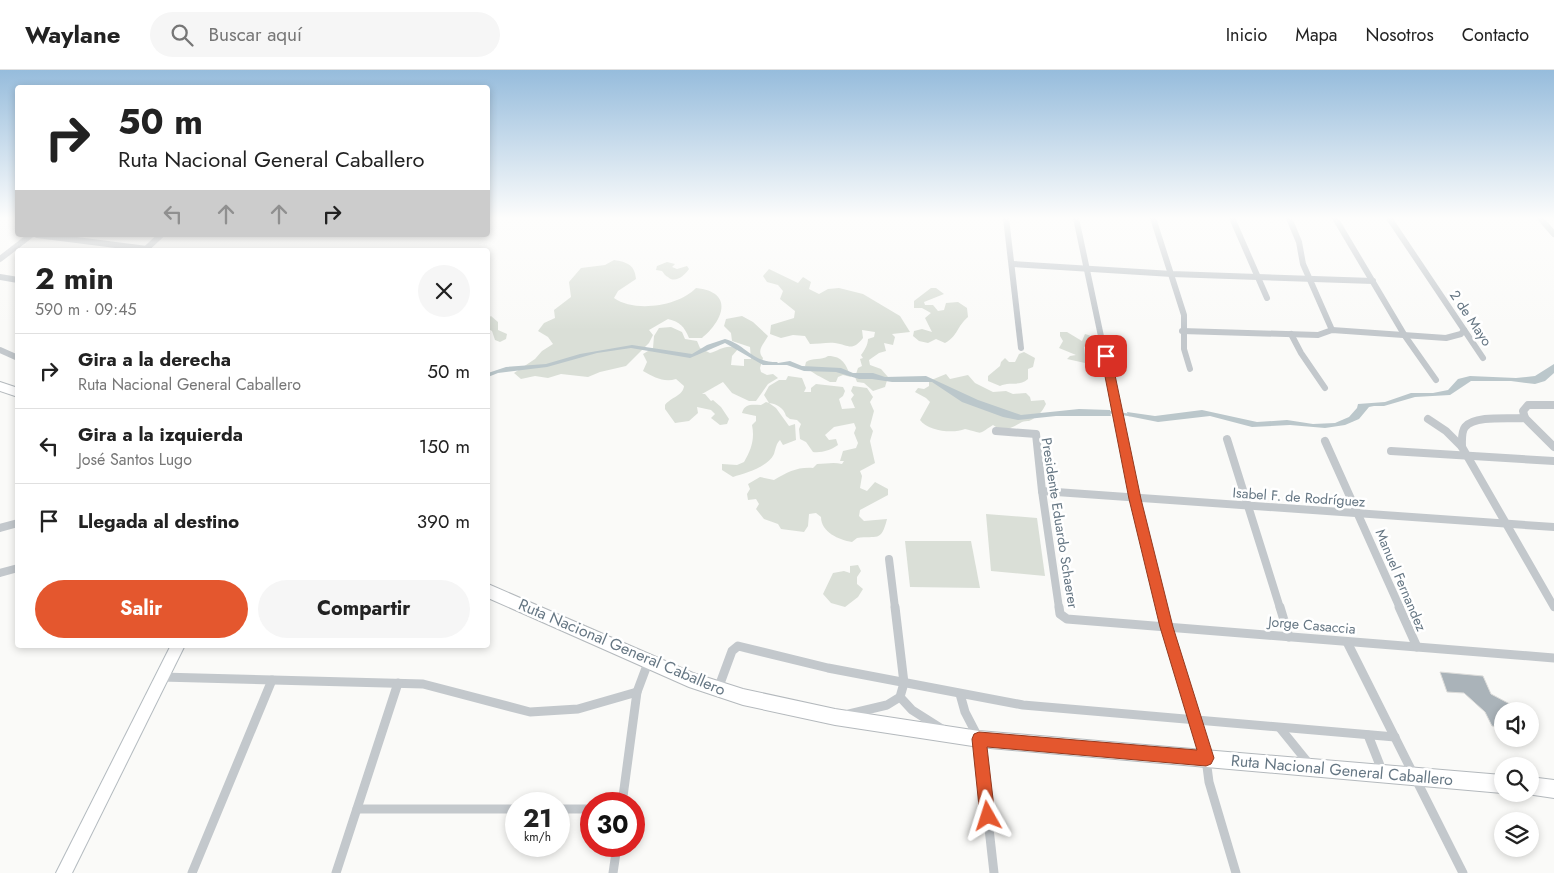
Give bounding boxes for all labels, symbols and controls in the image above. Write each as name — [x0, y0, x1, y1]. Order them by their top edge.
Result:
search box — [150, 12, 500, 57]
text: Waylane — [25, 17, 120, 52]
icon: search — [168, 21, 196, 49]
text: Buscar aquí — [208, 21, 302, 48]
text: Inicio — [1226, 22, 1267, 48]
text: Mapa — [1295, 22, 1337, 48]
text: Nosotros — [1365, 22, 1434, 48]
text: Contacto — [1462, 22, 1529, 48]
text: 50 m — [118, 97, 203, 147]
icon: right — [35, 105, 100, 170]
text: Ruta Nacional General Caballero — [118, 143, 425, 175]
icon: left — [159, 200, 187, 228]
icon: ahead — [212, 200, 240, 228]
icon: ahead — [265, 200, 293, 228]
icon: right — [318, 200, 346, 228]
text: 2 min — [35, 257, 114, 300]
button: close — [418, 265, 470, 317]
street label: 2 de Mayo — [1445, 286, 1497, 350]
text: 590 m · 09:45 — [35, 298, 137, 321]
pin — [1085, 335, 1127, 377]
icon: arrive — [1092, 342, 1120, 370]
text: Gira a la derecha — [78, 346, 231, 373]
icon: right — [35, 357, 63, 385]
text: 50 m — [427, 358, 470, 385]
text: Ruta Nacional General Caballero — [78, 373, 301, 396]
text: Gira a la izquierda — [78, 421, 243, 448]
icon: left — [35, 432, 63, 460]
text: 150 m — [419, 433, 470, 460]
street label: Presidente Eduardo Schaerer — [1037, 436, 1083, 610]
text: José Santos Lugo — [78, 448, 192, 471]
street label: Isabel F. de Rodríguez — [1232, 482, 1367, 512]
icon: arrive — [35, 507, 63, 535]
text: Llegada al destino — [78, 508, 239, 535]
text: 390 m — [417, 508, 470, 535]
street label: Manuel Fernandez — [1371, 526, 1432, 635]
button: Salir — [35, 580, 248, 638]
button: Compartir — [258, 580, 470, 638]
street label: Ruta Nacional General Caballero — [515, 593, 729, 701]
street label: Jorge Casaccia — [1266, 611, 1356, 639]
map controls — [1494, 702, 1539, 857]
button: sound — [1494, 702, 1539, 747]
street label: Ruta Nacional General Caballero — [1230, 749, 1454, 791]
button: search — [1494, 757, 1539, 802]
position arrow — [961, 789, 1013, 841]
speed limit sign: 30 — [580, 792, 645, 857]
text: 21 — [523, 800, 552, 836]
button: layers — [1494, 812, 1539, 857]
text: km/h — [524, 828, 551, 846]

